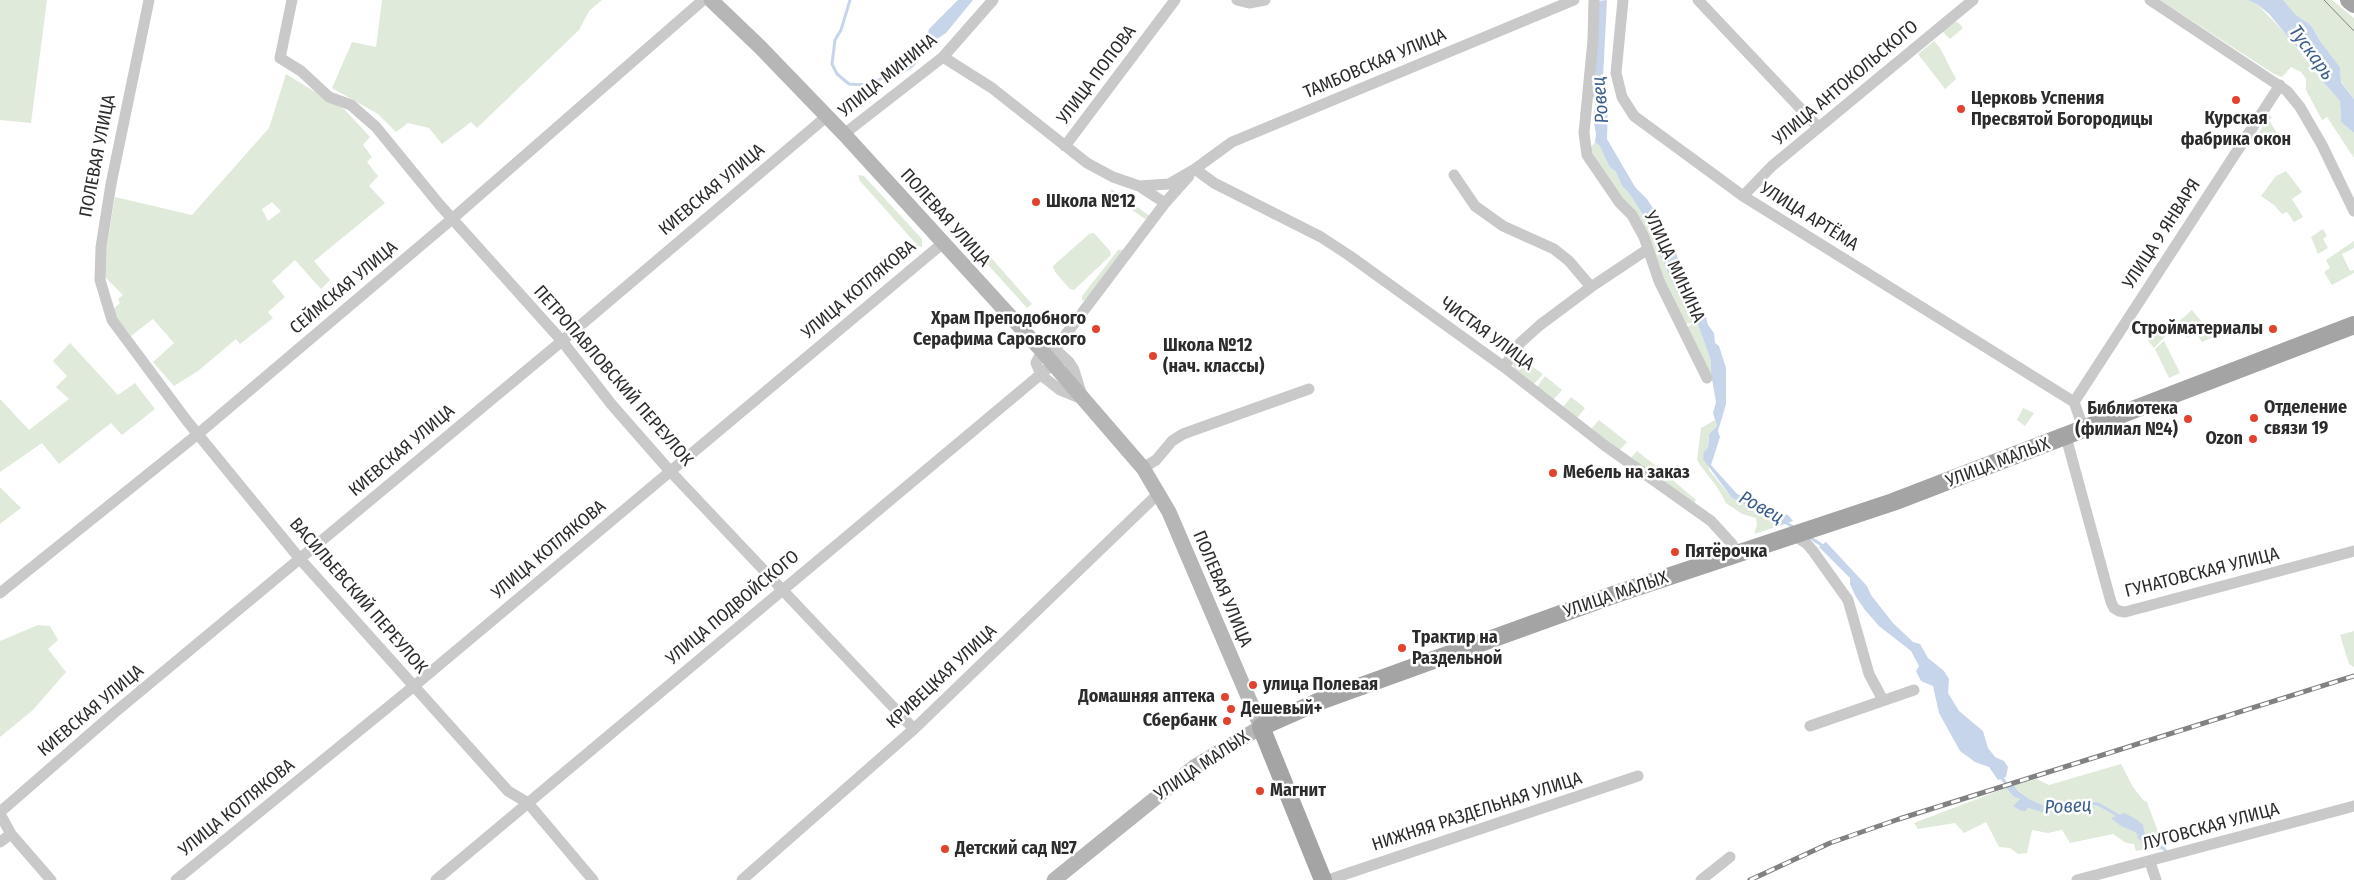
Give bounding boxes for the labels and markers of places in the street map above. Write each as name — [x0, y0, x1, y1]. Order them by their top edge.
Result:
place label: Церковь Успения Пресвятой Богородицы — [1971, 88, 2153, 130]
marker: Курская фабрика окон — [2230, 94, 2242, 106]
marker: Церковь Успения Пресвятой Богородицы — [1955, 103, 1967, 115]
place label: Курская фабрика окон — [2181, 108, 2291, 150]
place label: Школа №12 — [1046, 191, 1135, 213]
marker: Школа №12 — [1030, 196, 1042, 208]
place label: Храм Преподобного Серафима Саровского — [913, 308, 1086, 350]
place label: Стройматериалы — [2131, 318, 2263, 340]
marker: Храм Преподобного Серафима Саровского — [1090, 323, 1102, 335]
marker: Стройматериалы — [2267, 323, 2279, 335]
place label: Школа №12 (нач. классы) — [1163, 335, 1264, 378]
marker: Школа №12 (нач. классы) — [1147, 350, 1159, 362]
place label: Отделение связи 19 — [2264, 397, 2347, 439]
place label: Библиотека (филиал №4) — [2075, 398, 2178, 440]
marker: Отделение связи 19 — [2248, 412, 2260, 424]
marker: Библиотека (филиал №4) — [2182, 413, 2194, 425]
place label: Ozon — [2205, 428, 2243, 450]
marker: Ozon — [2247, 433, 2259, 445]
place label: Мебель на заказ — [1563, 462, 1690, 484]
marker: Мебель на заказ — [1547, 467, 1559, 479]
place label: Пятёрочка — [1685, 541, 1767, 563]
marker: Пятёрочка — [1669, 546, 1681, 558]
place label: Трактир на Раздельной — [1412, 627, 1502, 670]
marker: Трактир на Раздельной — [1396, 642, 1408, 654]
place label: улица Полевая — [1263, 674, 1378, 696]
marker: улица Полевая — [1247, 679, 1259, 691]
place label: Домашняя аптека — [1078, 686, 1215, 708]
marker: Домашняя аптека — [1219, 691, 1231, 703]
place label: Дешевый+ — [1241, 698, 1322, 720]
marker: Дешевый+ — [1225, 703, 1237, 715]
place label: Сбербанк — [1143, 710, 1217, 732]
marker: Сбербанк — [1221, 715, 1233, 727]
place label: Магнит — [1270, 780, 1326, 802]
marker: Магнит — [1254, 785, 1266, 797]
place label: Детский сад №7 — [955, 838, 1077, 860]
marker: Детский сад №7 — [939, 843, 951, 855]

